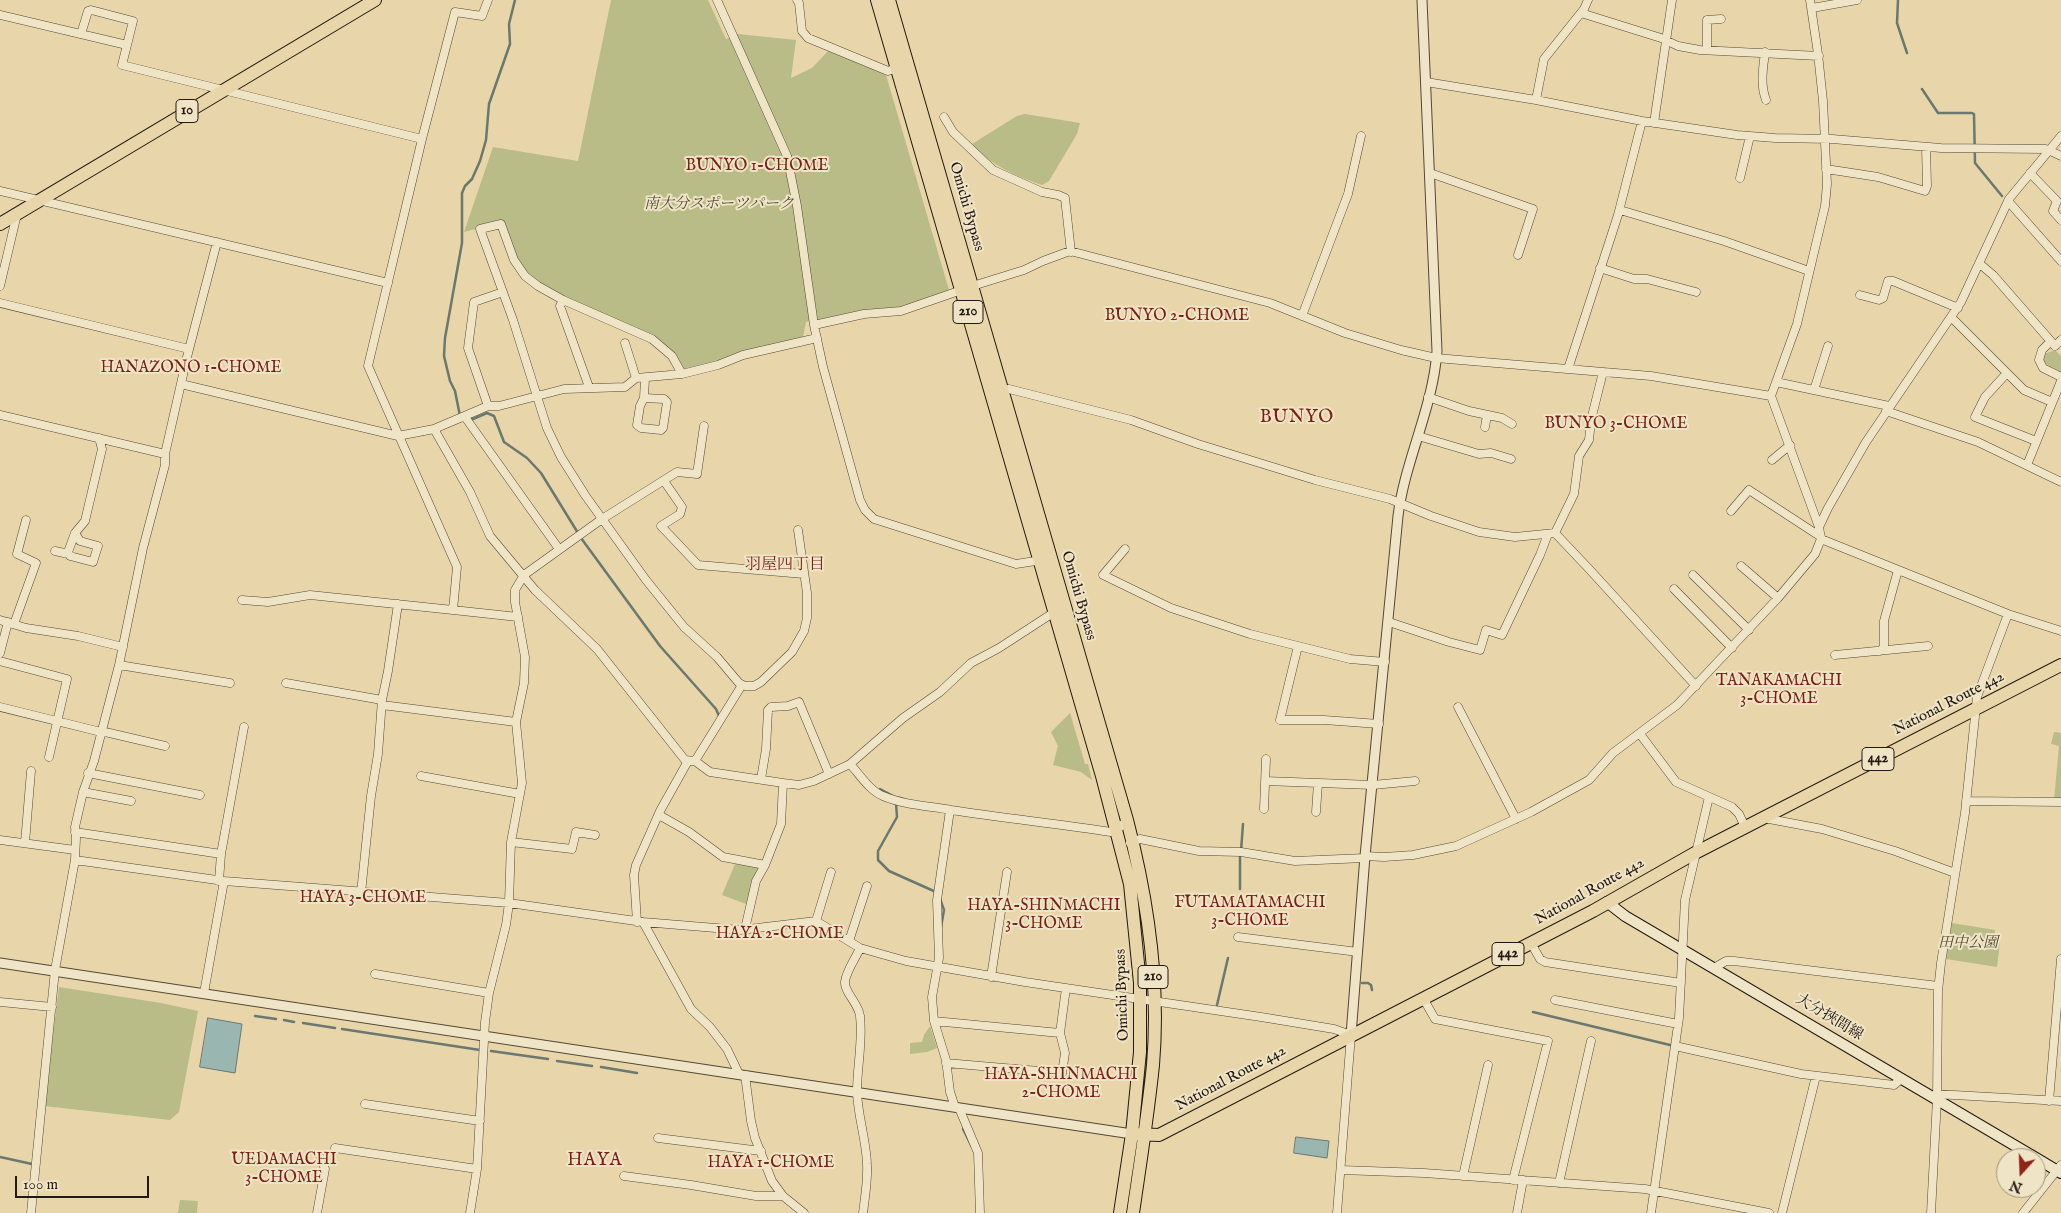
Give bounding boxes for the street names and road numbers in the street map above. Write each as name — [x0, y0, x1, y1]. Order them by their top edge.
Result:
road number: 10 — [176, 100, 198, 122]
street label: Omichi Bypass — [945, 160, 987, 254]
road number: 210 — [953, 300, 983, 324]
street label: Omichi Bypass — [1057, 549, 1099, 643]
street label: National Route 442 — [1890, 668, 2008, 740]
road number: 442 — [1862, 748, 1894, 771]
street label: National Route 442 — [1532, 855, 1648, 929]
road number: 442 — [1492, 942, 1524, 966]
street label: Omichi Bypass — [1112, 949, 1134, 1041]
road number: 210 — [1138, 966, 1168, 989]
street label: 大分挾間線 — [1792, 991, 1866, 1045]
street label: National Route 442 — [1173, 1042, 1289, 1116]

